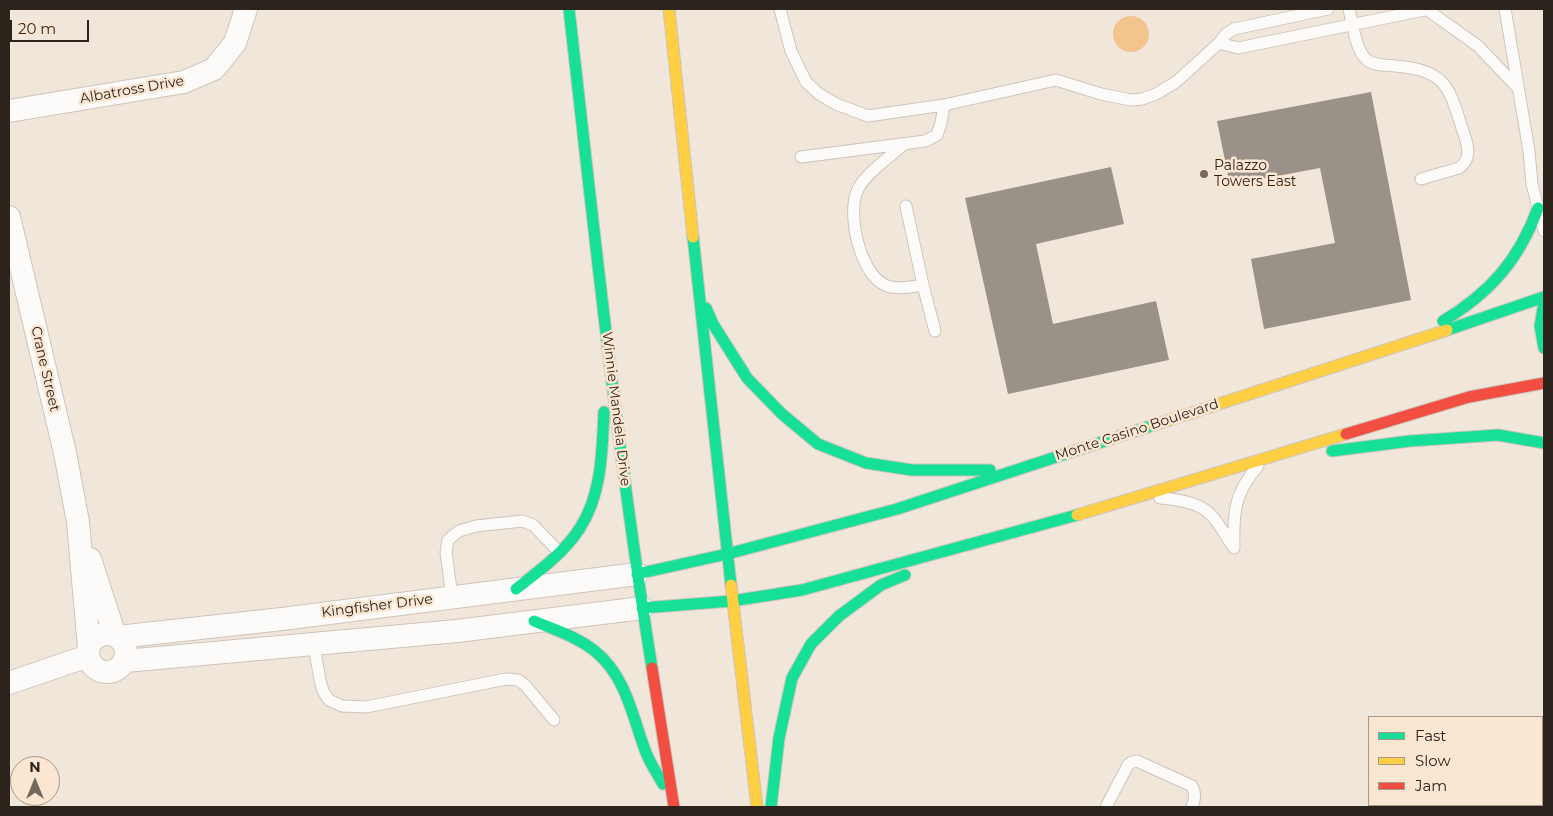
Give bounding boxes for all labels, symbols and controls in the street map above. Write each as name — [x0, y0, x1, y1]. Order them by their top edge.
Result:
scale bar — [12, 10, 91, 42]
text: 20 m — [18, 19, 56, 38]
street label: Albatross Drive — [79, 73, 185, 107]
place label: Palazzo Towers East — [1214, 158, 1297, 190]
marker: Palazzo Towers East — [1198, 168, 1210, 180]
street label: Crane Street — [27, 325, 63, 413]
street label: Winnie Mandela Drive — [598, 331, 634, 487]
street label: Monte Casino Boulevard — [1053, 396, 1221, 464]
street label: Kingfisher Drive — [320, 591, 434, 621]
legend — [1368, 716, 1543, 806]
text: Fast — [1415, 726, 1446, 745]
text: Slow — [1415, 751, 1451, 770]
north arrow — [10, 756, 60, 806]
text: N — [29, 758, 41, 776]
text: Jam — [1415, 776, 1447, 795]

